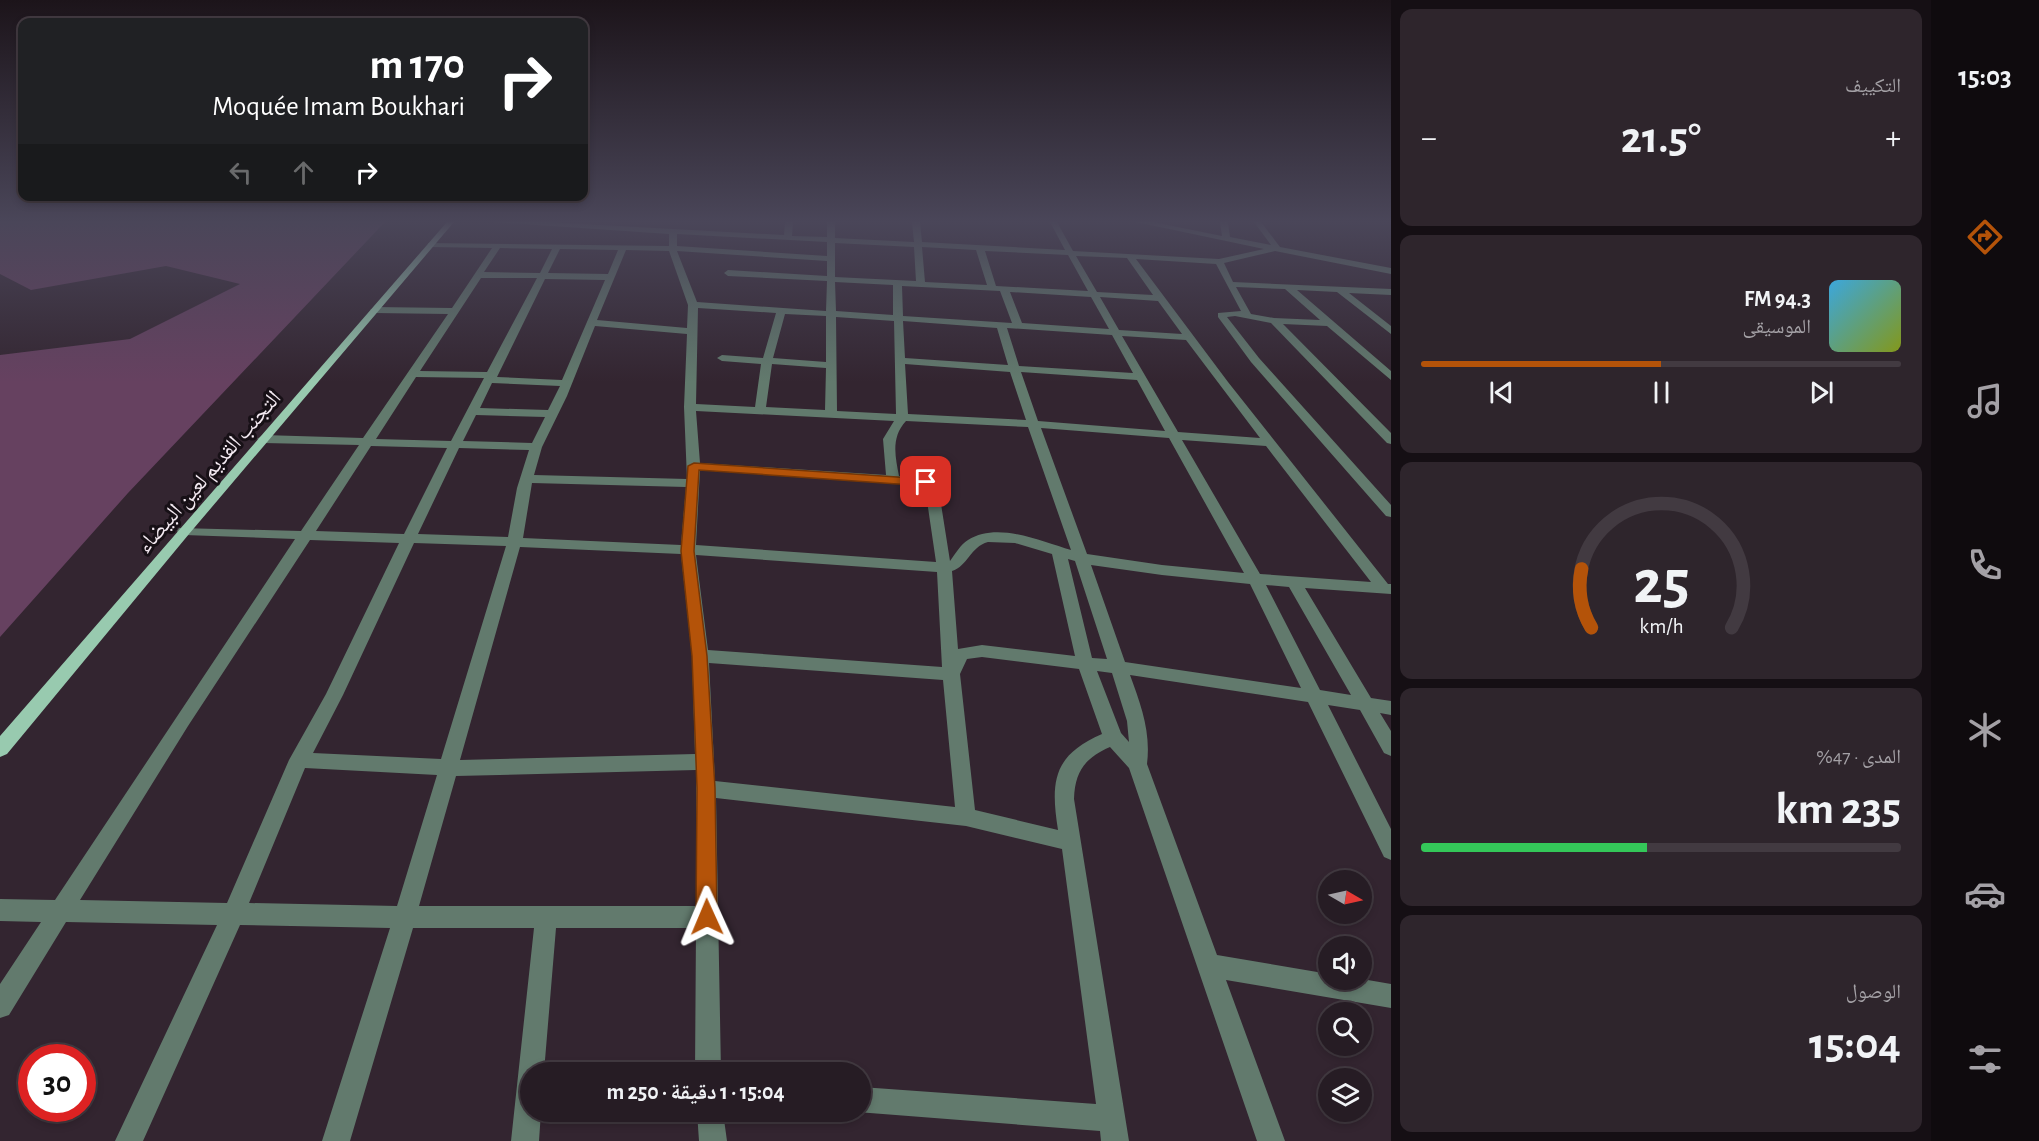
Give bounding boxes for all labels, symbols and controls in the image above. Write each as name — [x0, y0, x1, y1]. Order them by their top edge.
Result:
icon: right — [486, 42, 564, 120]
text: 170 m — [370, 44, 465, 86]
text: 15:03 — [1958, 63, 2012, 90]
text: التكييف — [1845, 76, 1901, 96]
text: Moquée Imam Boukhari — [212, 93, 465, 120]
text: 21.5° — [1621, 116, 1701, 161]
text: − — [1421, 122, 1437, 155]
text: + — [1885, 122, 1901, 155]
icon: left — [224, 156, 257, 189]
icon: ahead — [287, 156, 320, 189]
icon: right — [350, 156, 383, 189]
icon: directions — [1964, 216, 2006, 258]
text: 94.3 FM — [1744, 288, 1811, 310]
text: الموسيقى — [1743, 317, 1811, 337]
icon: previous — [1485, 376, 1518, 409]
icon: pause — [1645, 376, 1678, 409]
icon: next — [1805, 376, 1838, 409]
icon: music — [1964, 380, 2006, 422]
street label: التجنب القديم لعين البيضاء — [133, 386, 287, 559]
pin — [900, 456, 951, 507]
icon: arrive — [909, 465, 942, 498]
icon: phone — [1964, 544, 2006, 586]
text: 25 — [1633, 552, 1689, 614]
text: km/h — [1639, 616, 1683, 637]
icon: climate — [1964, 709, 2006, 751]
text: المدى · 47% — [1816, 747, 1901, 767]
text: 235 km — [1776, 787, 1901, 832]
north arrow — [1318, 870, 1372, 924]
map controls — [1318, 870, 1372, 1122]
icon: car — [1964, 873, 2006, 915]
position arrow — [675, 885, 739, 949]
button: sound — [1318, 936, 1372, 990]
text: الوصول — [1846, 982, 1901, 1002]
button: search — [1318, 1002, 1372, 1056]
text: 15:04 — [1809, 1022, 1901, 1067]
icon: filters — [1964, 1038, 2006, 1080]
speed limit sign: 30 — [18, 1044, 96, 1122]
button: layers — [1318, 1068, 1372, 1122]
text: 15:04 · 1 دقيقة · 250 m — [606, 1081, 785, 1103]

